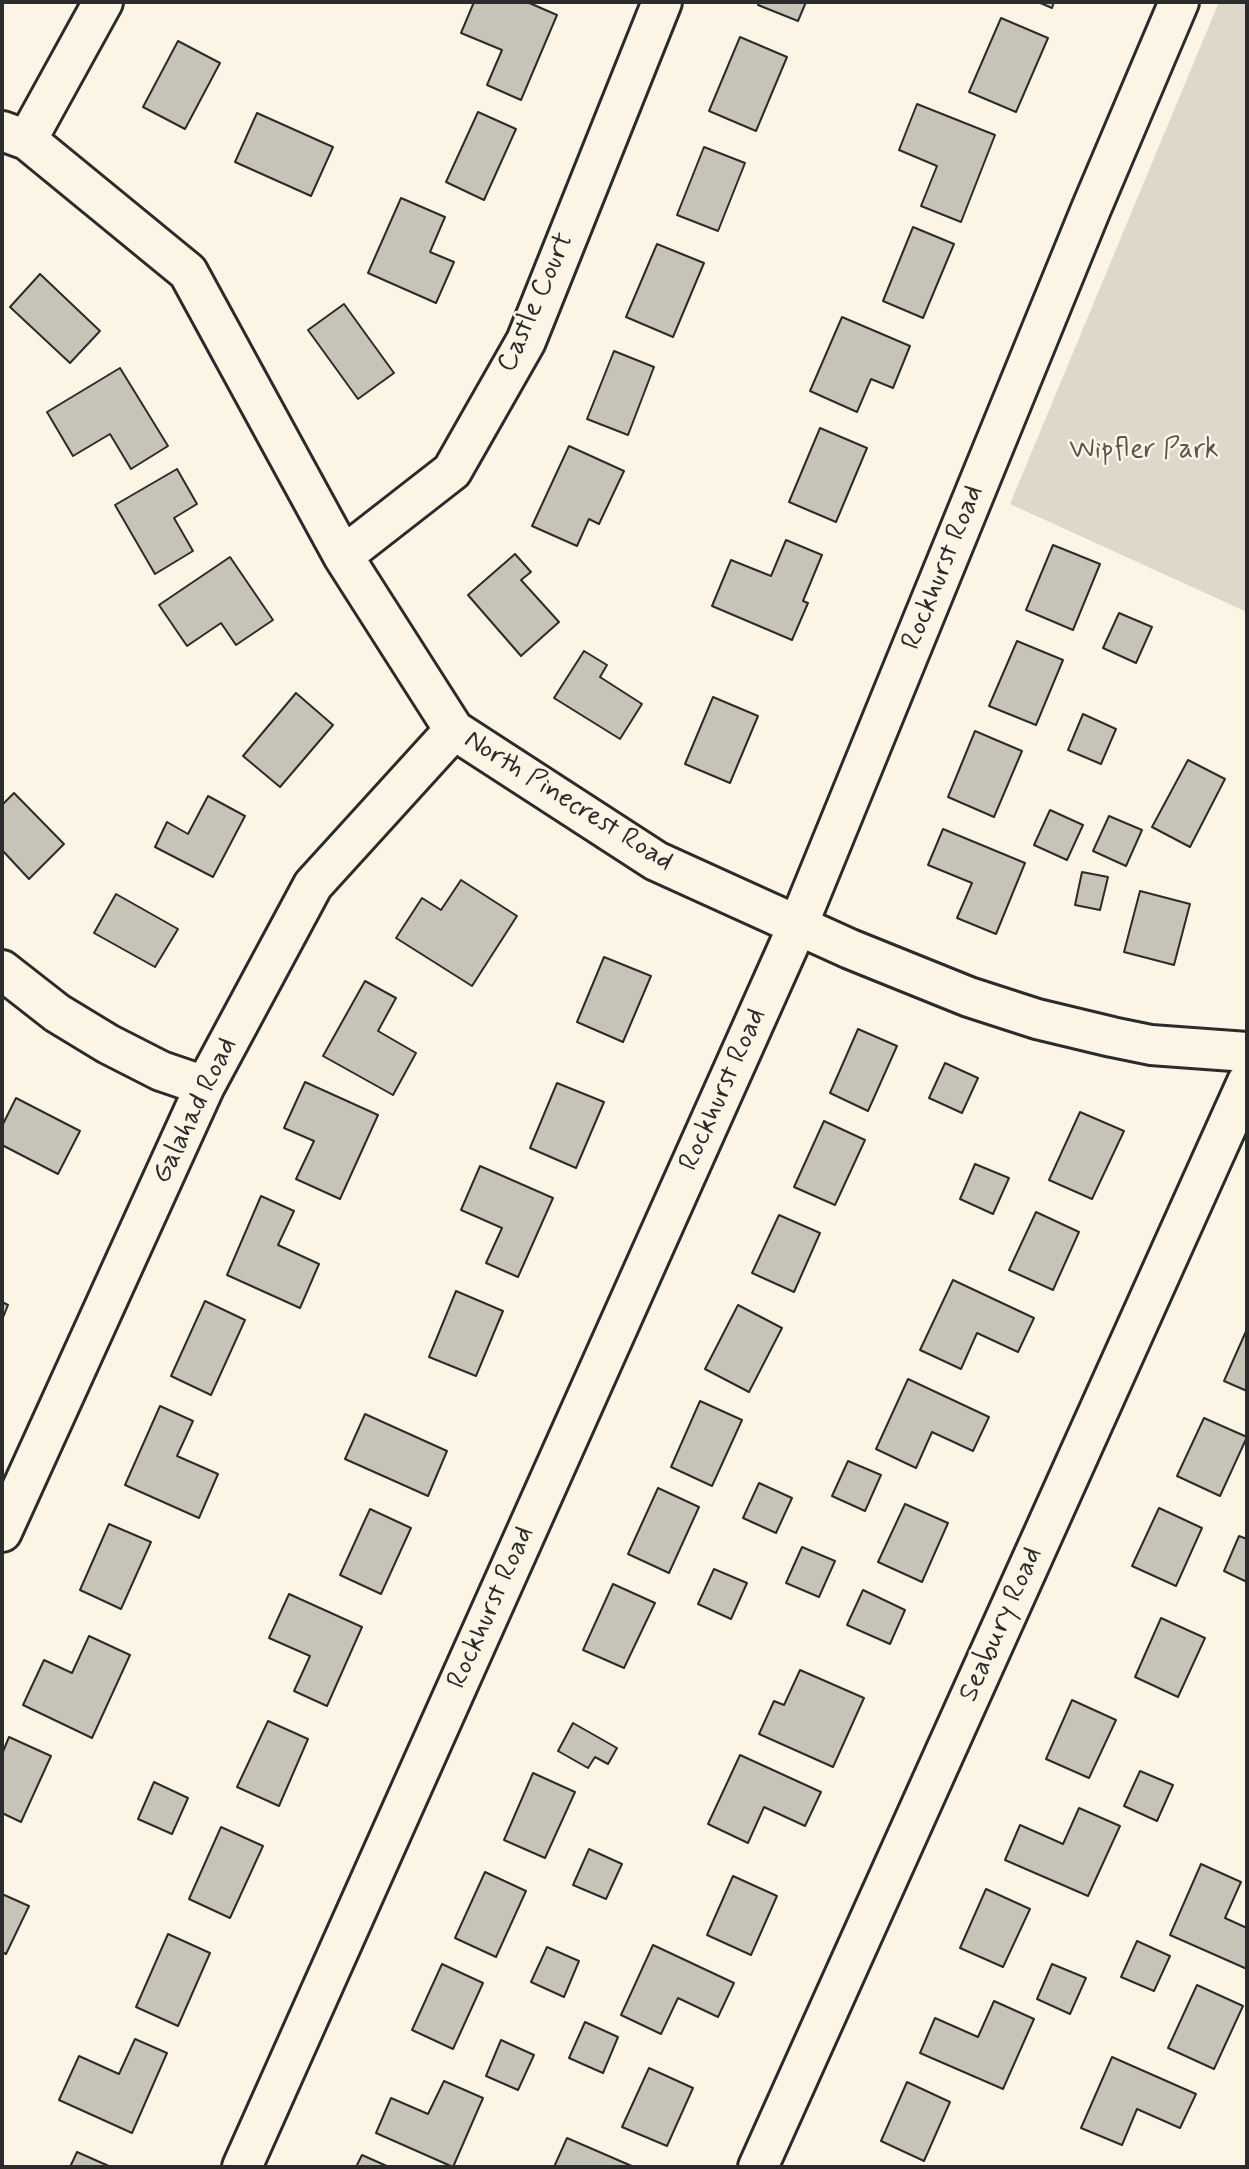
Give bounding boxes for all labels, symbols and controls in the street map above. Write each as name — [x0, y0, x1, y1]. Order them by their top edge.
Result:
street label: Castle Court — [491, 228, 583, 378]
park label: Wipfler Park — [1069, 434, 1219, 468]
street label: Rockhurst Road — [896, 481, 992, 655]
street label: North Pinecrest Road — [457, 724, 679, 880]
street label: Rockhurst Road — [673, 1004, 775, 1176]
street label: Galahad Road — [146, 1033, 246, 1189]
street label: Rockhurst Road — [441, 1522, 543, 1694]
street label: Seabury Road — [953, 1542, 1051, 1708]

